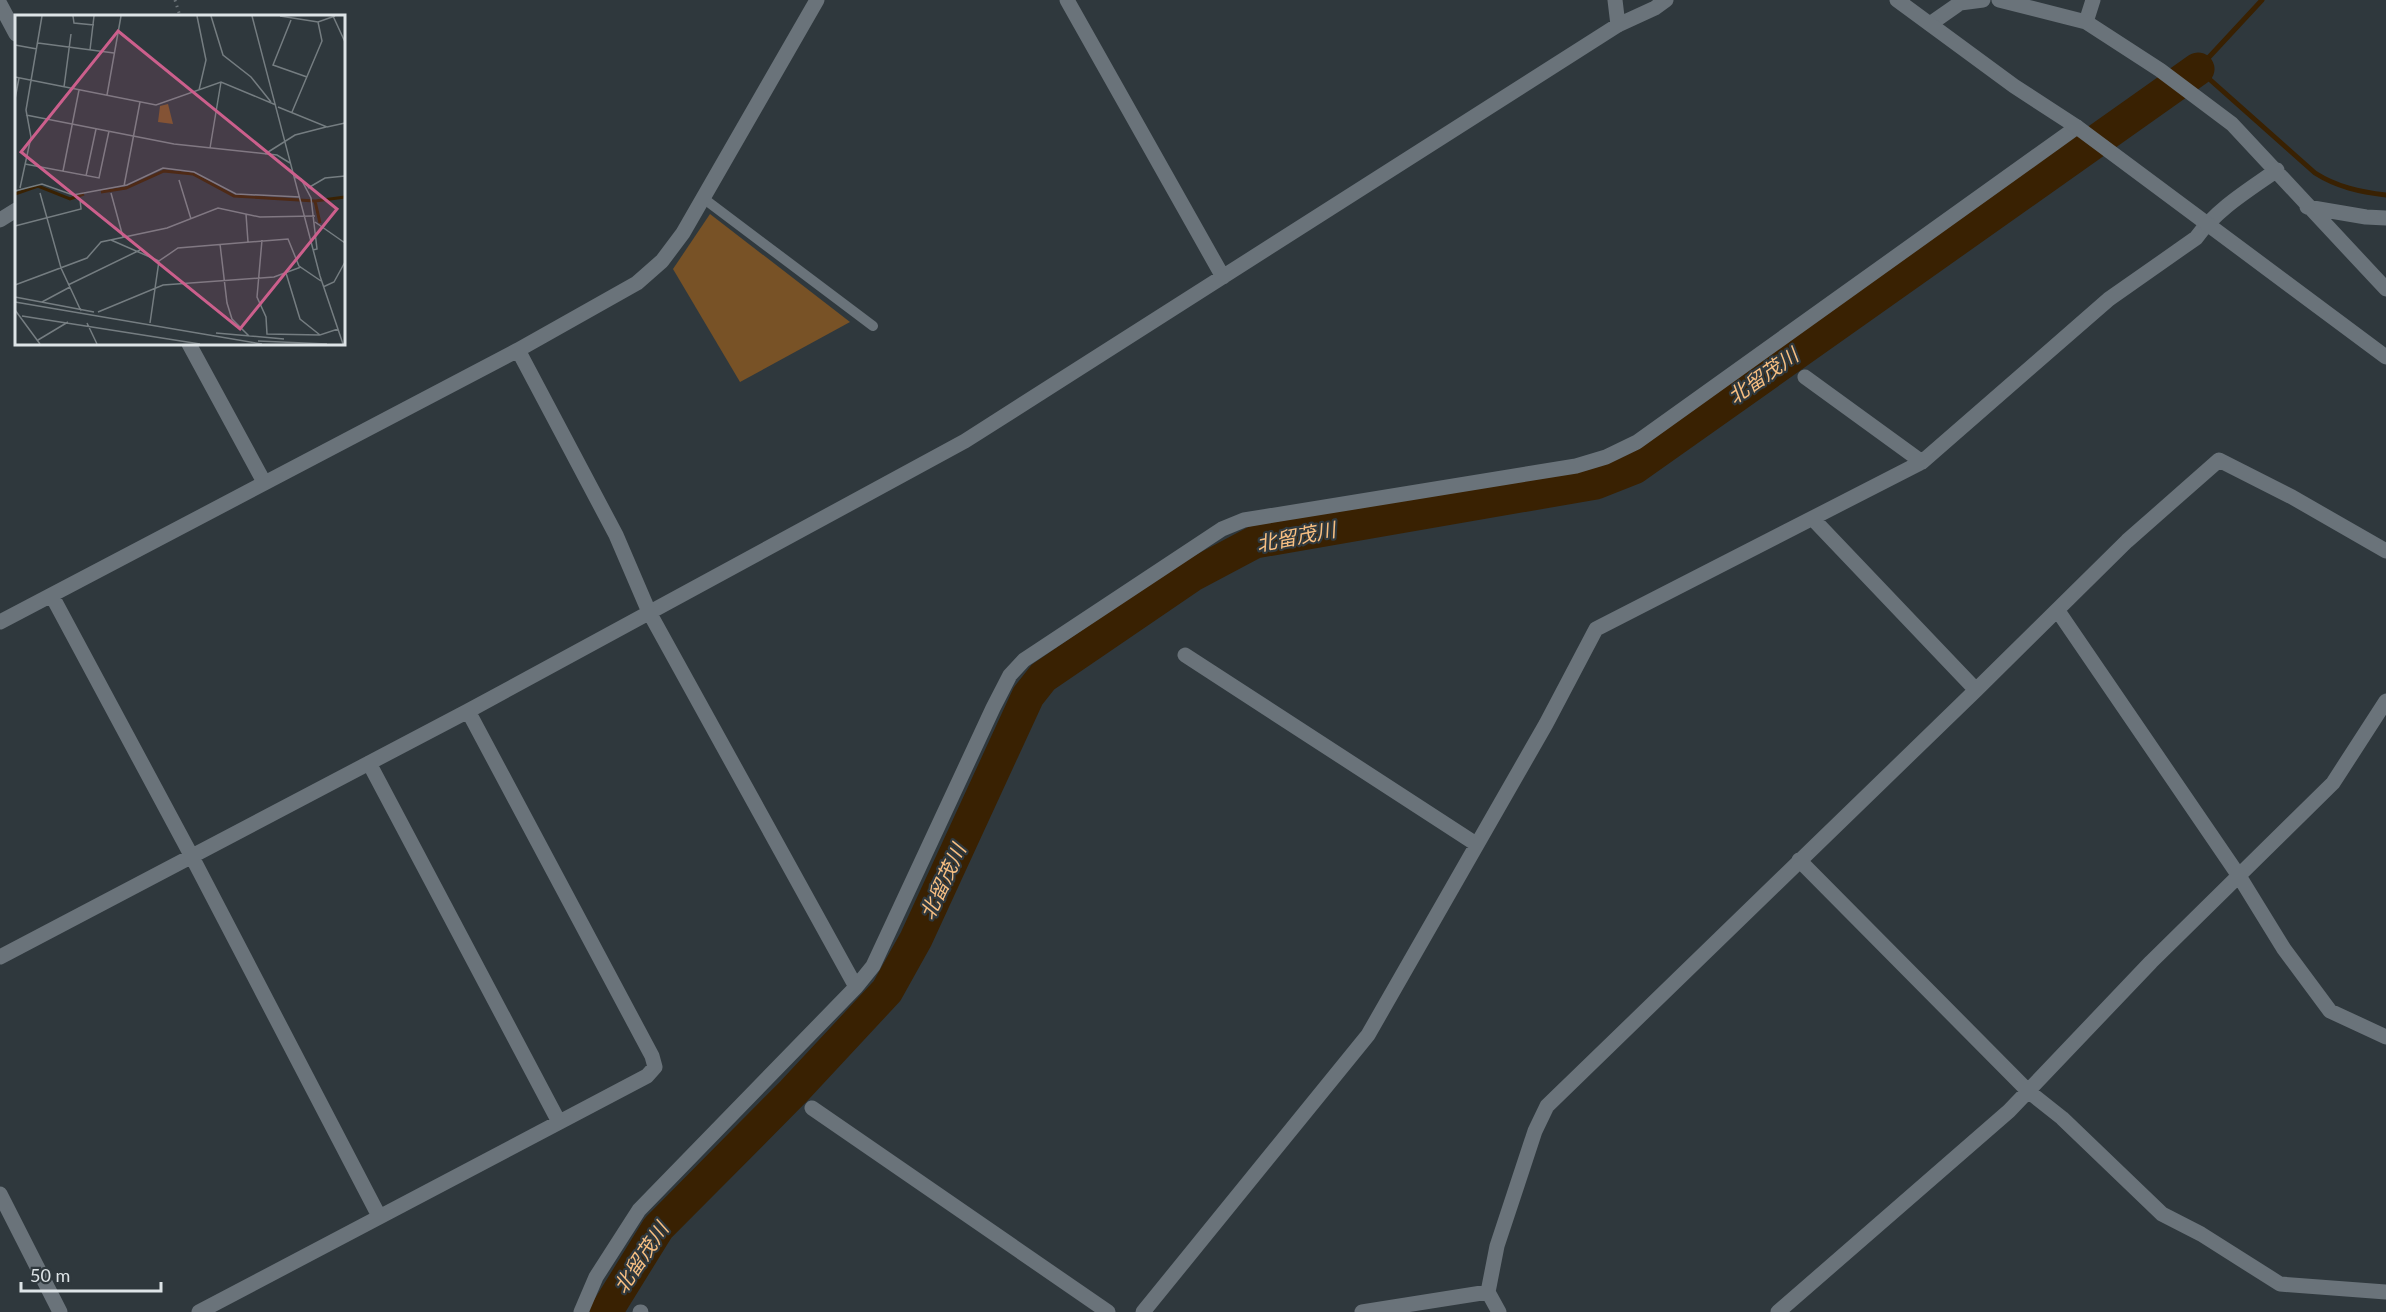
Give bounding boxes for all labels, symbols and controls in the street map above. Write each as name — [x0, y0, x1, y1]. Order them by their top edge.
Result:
inset map — [15, 15, 345, 345]
water label: 北留茂川 — [1723, 341, 1804, 408]
water label: 北留茂川 — [1254, 516, 1339, 555]
water label: 北留茂川 — [914, 838, 971, 923]
water label: 北留茂川 — [608, 1216, 674, 1297]
scale bar — [21, 1255, 160, 1293]
text: 50 m — [30, 1264, 70, 1286]

